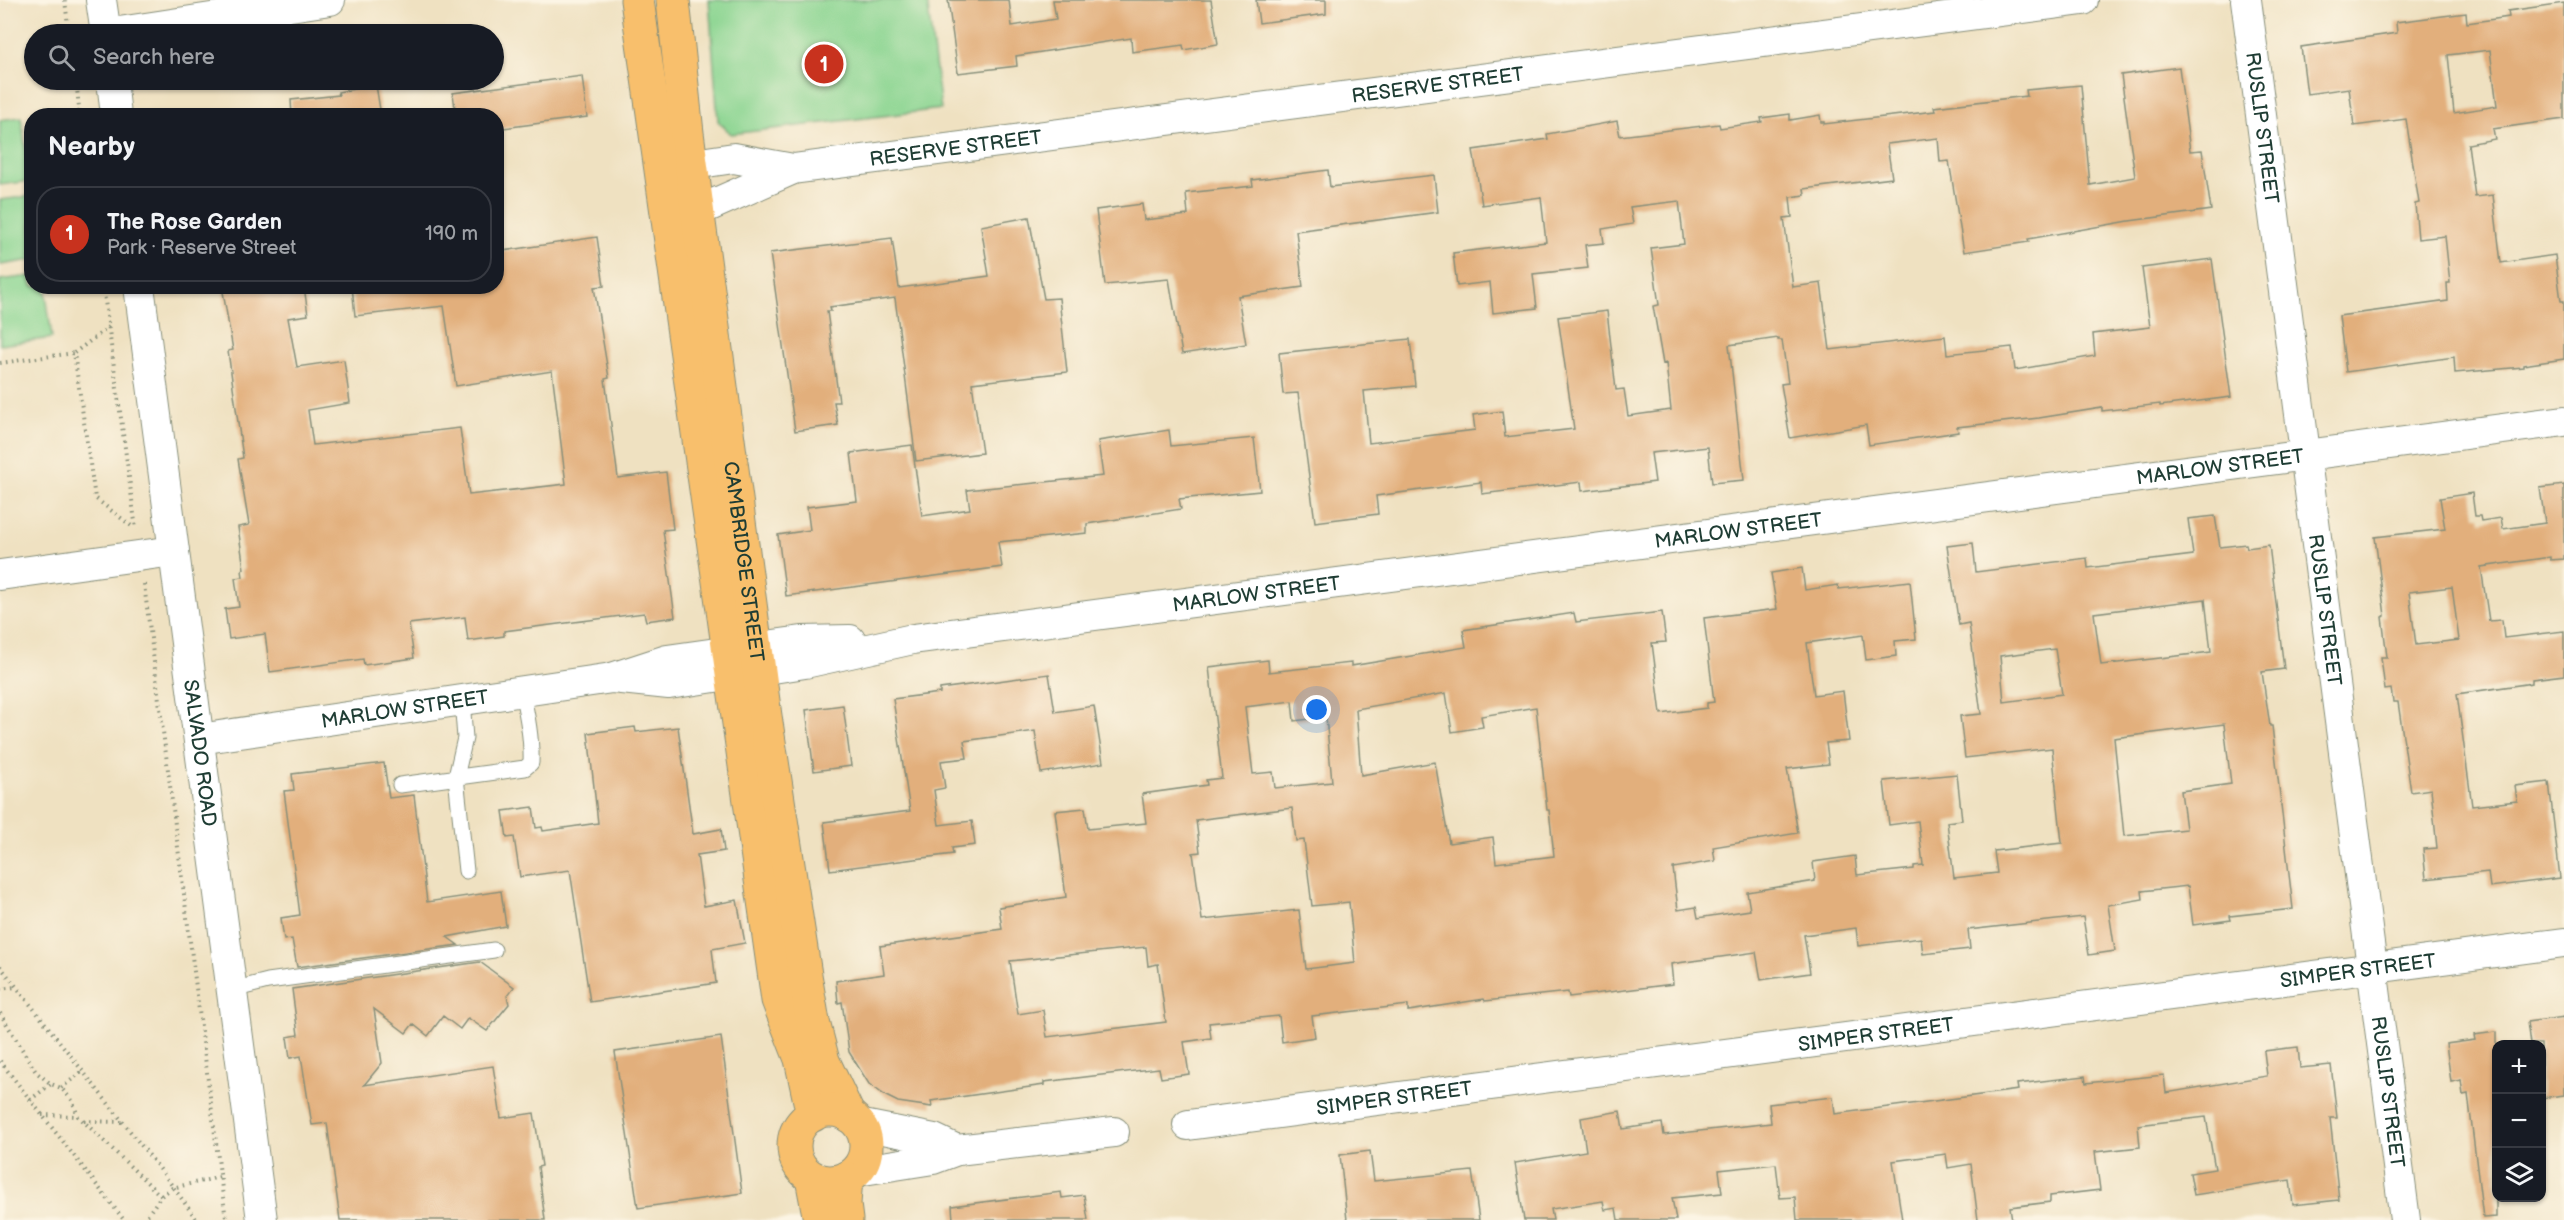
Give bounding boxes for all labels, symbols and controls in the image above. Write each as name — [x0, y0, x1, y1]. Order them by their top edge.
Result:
search box — [24, 24, 504, 90]
icon: search — [45, 41, 78, 74]
pin: 1 — [804, 42, 844, 86]
text: Search here — [93, 44, 215, 71]
street label: RUSLIP STREET — [2240, 51, 2283, 205]
street label: RESERVE STREET — [1350, 62, 1525, 109]
street label: RESERVE STREET — [868, 125, 1044, 172]
text: Nearby — [48, 132, 135, 163]
text: The Rose Garden — [107, 209, 282, 236]
text: 1 — [65, 222, 74, 246]
text: 190 m — [425, 222, 478, 246]
text: Park · Reserve Street — [107, 236, 296, 260]
street label: MARLOW STREET — [2135, 444, 2306, 490]
street label: CAMBRIDGE STREET — [718, 460, 769, 663]
street label: MARLOW STREET — [1653, 508, 1824, 554]
street label: RUSLIP STREET — [2303, 533, 2346, 687]
street label: MARLOW STREET — [1171, 572, 1342, 618]
street label: SALVADO ROAD — [178, 678, 221, 828]
street label: MARLOW STREET — [320, 685, 490, 734]
your location — [1302, 695, 1331, 724]
street label: SIMPER STREET — [2279, 949, 2437, 993]
street label: SIMPER STREET — [1797, 1013, 1956, 1057]
street label: RUSLIP STREET — [2366, 1015, 2409, 1169]
map controls — [2492, 1040, 2546, 1202]
button: + — [2492, 1040, 2546, 1094]
street label: SIMPER STREET — [1315, 1077, 1474, 1121]
button: − — [2492, 1094, 2546, 1148]
button: layers — [2492, 1148, 2546, 1202]

